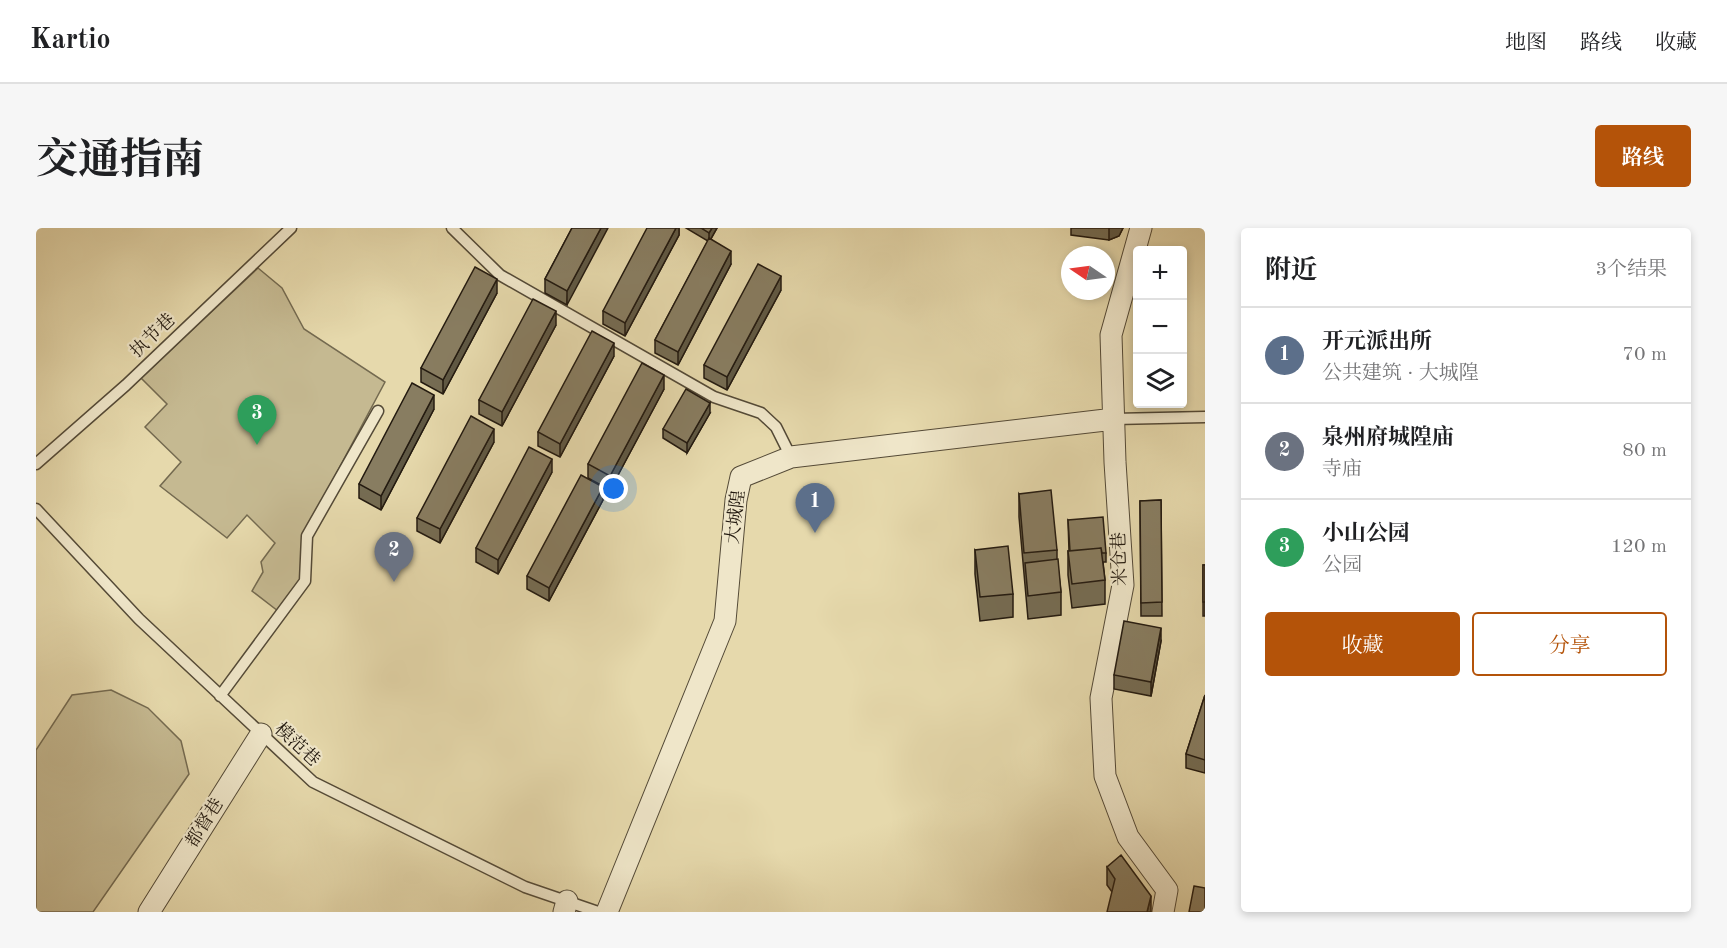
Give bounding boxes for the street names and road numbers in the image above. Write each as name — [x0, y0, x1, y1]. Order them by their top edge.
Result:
street label: 执节巷 — [126, 309, 179, 361]
street label: 大城隍 — [722, 489, 748, 545]
street label: 米仓巷 — [1108, 532, 1130, 586]
street label: 模范巷 — [271, 719, 324, 770]
street label: 都督巷 — [181, 794, 227, 851]

